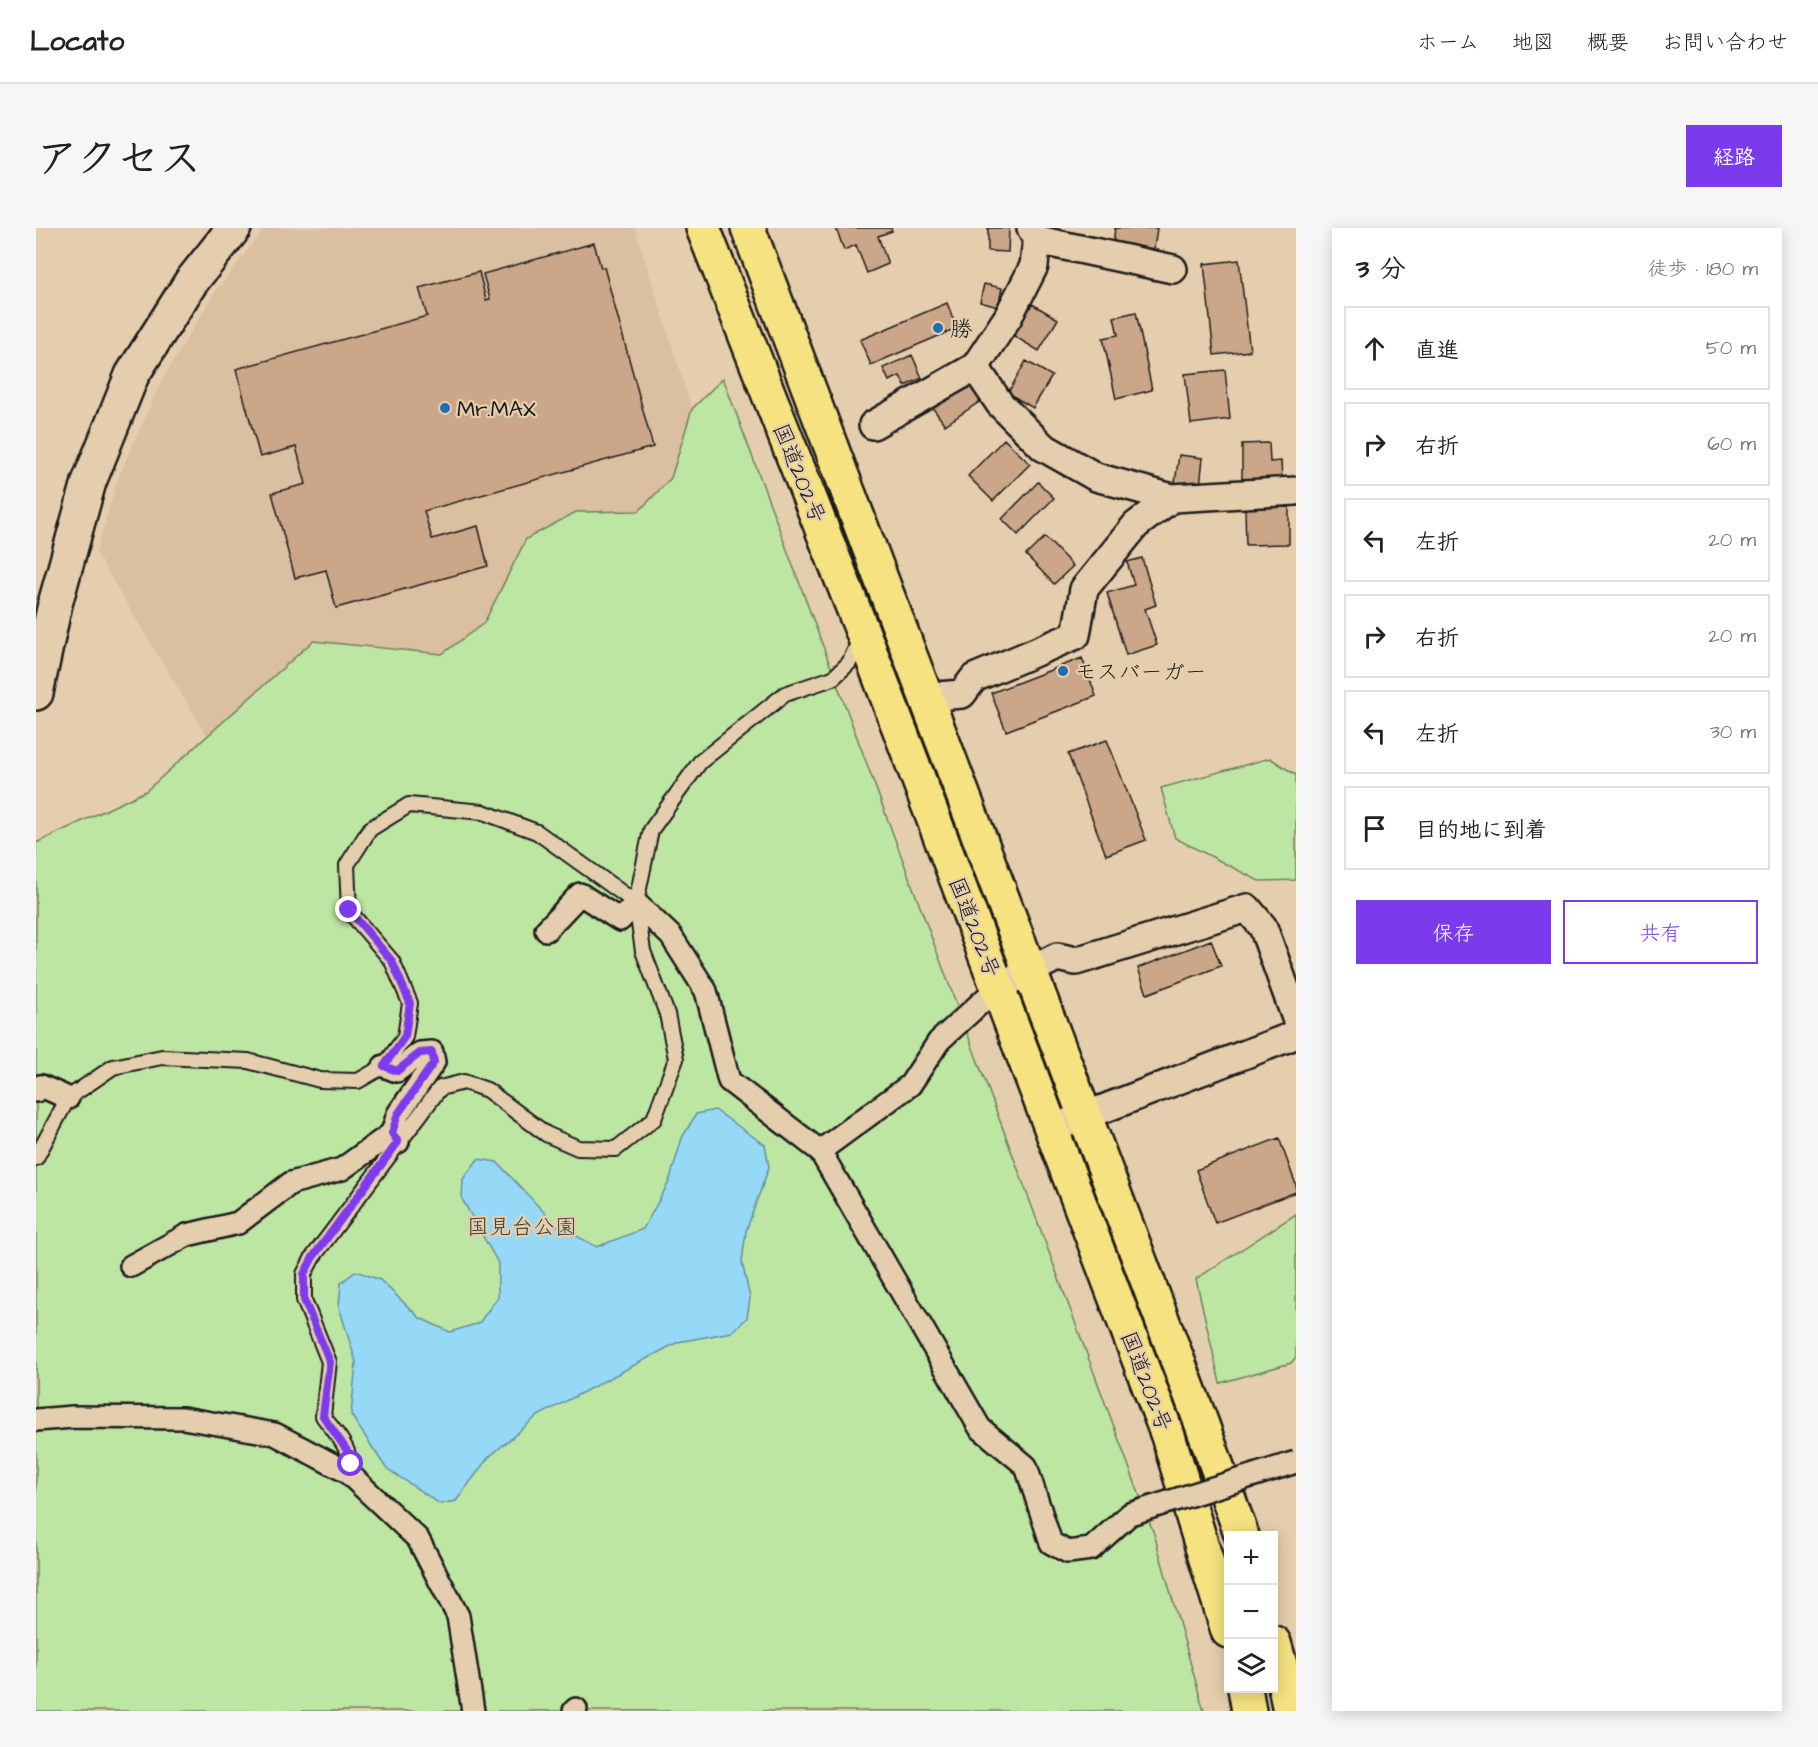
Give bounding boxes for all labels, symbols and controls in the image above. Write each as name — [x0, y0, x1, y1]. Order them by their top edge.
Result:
text: Locato — [30, 22, 124, 61]
text: ホーム — [1417, 28, 1479, 57]
text: 地図 — [1512, 28, 1554, 57]
text: 概要 — [1587, 28, 1629, 57]
text: お問い合わせ — [1662, 28, 1788, 57]
button: 経路 — [1686, 125, 1782, 187]
text: アクセス — [36, 131, 201, 189]
text: 3 分 — [1356, 251, 1406, 287]
text: 徒歩 · 180 m — [1647, 255, 1758, 283]
place label: 勝 — [950, 314, 972, 345]
marker: 勝 — [931, 321, 945, 335]
icon: ahead — [1358, 332, 1391, 365]
text: 50 m — [1706, 334, 1756, 362]
text: 直進 — [1415, 335, 1459, 366]
place label: Mr.MAX — [457, 394, 536, 425]
marker: Mr.MAX — [438, 401, 452, 415]
street label: 国道202号 — [765, 419, 833, 528]
icon: right — [1358, 428, 1391, 461]
text: 60 m — [1707, 430, 1756, 458]
text: 右折 — [1415, 431, 1459, 462]
icon: left — [1358, 524, 1391, 557]
text: 20 m — [1708, 526, 1756, 554]
text: 左折 — [1415, 527, 1459, 558]
icon: right — [1358, 620, 1391, 653]
text: 20 m — [1708, 622, 1756, 650]
text: 右折 — [1415, 623, 1459, 654]
place label: モスバーガー — [1075, 657, 1207, 688]
marker: モスバーガー — [1056, 664, 1070, 678]
icon: left — [1358, 716, 1391, 749]
text: 30 m — [1710, 718, 1756, 746]
text: 左折 — [1415, 719, 1459, 750]
icon: arrive — [1358, 812, 1391, 845]
text: 目的地に到着 — [1415, 815, 1547, 846]
street label: 国道202号 — [940, 873, 1007, 982]
route end — [335, 896, 361, 922]
button: 保存 — [1356, 900, 1551, 964]
button: 共有 — [1563, 900, 1758, 964]
park label: 国見台公園 — [467, 1212, 577, 1243]
street label: 国道202号 — [1112, 1327, 1179, 1436]
route start — [337, 1450, 363, 1476]
map controls — [1224, 1531, 1278, 1693]
button: + — [1224, 1531, 1278, 1585]
button: − — [1224, 1585, 1278, 1639]
button: layers — [1224, 1639, 1278, 1693]

